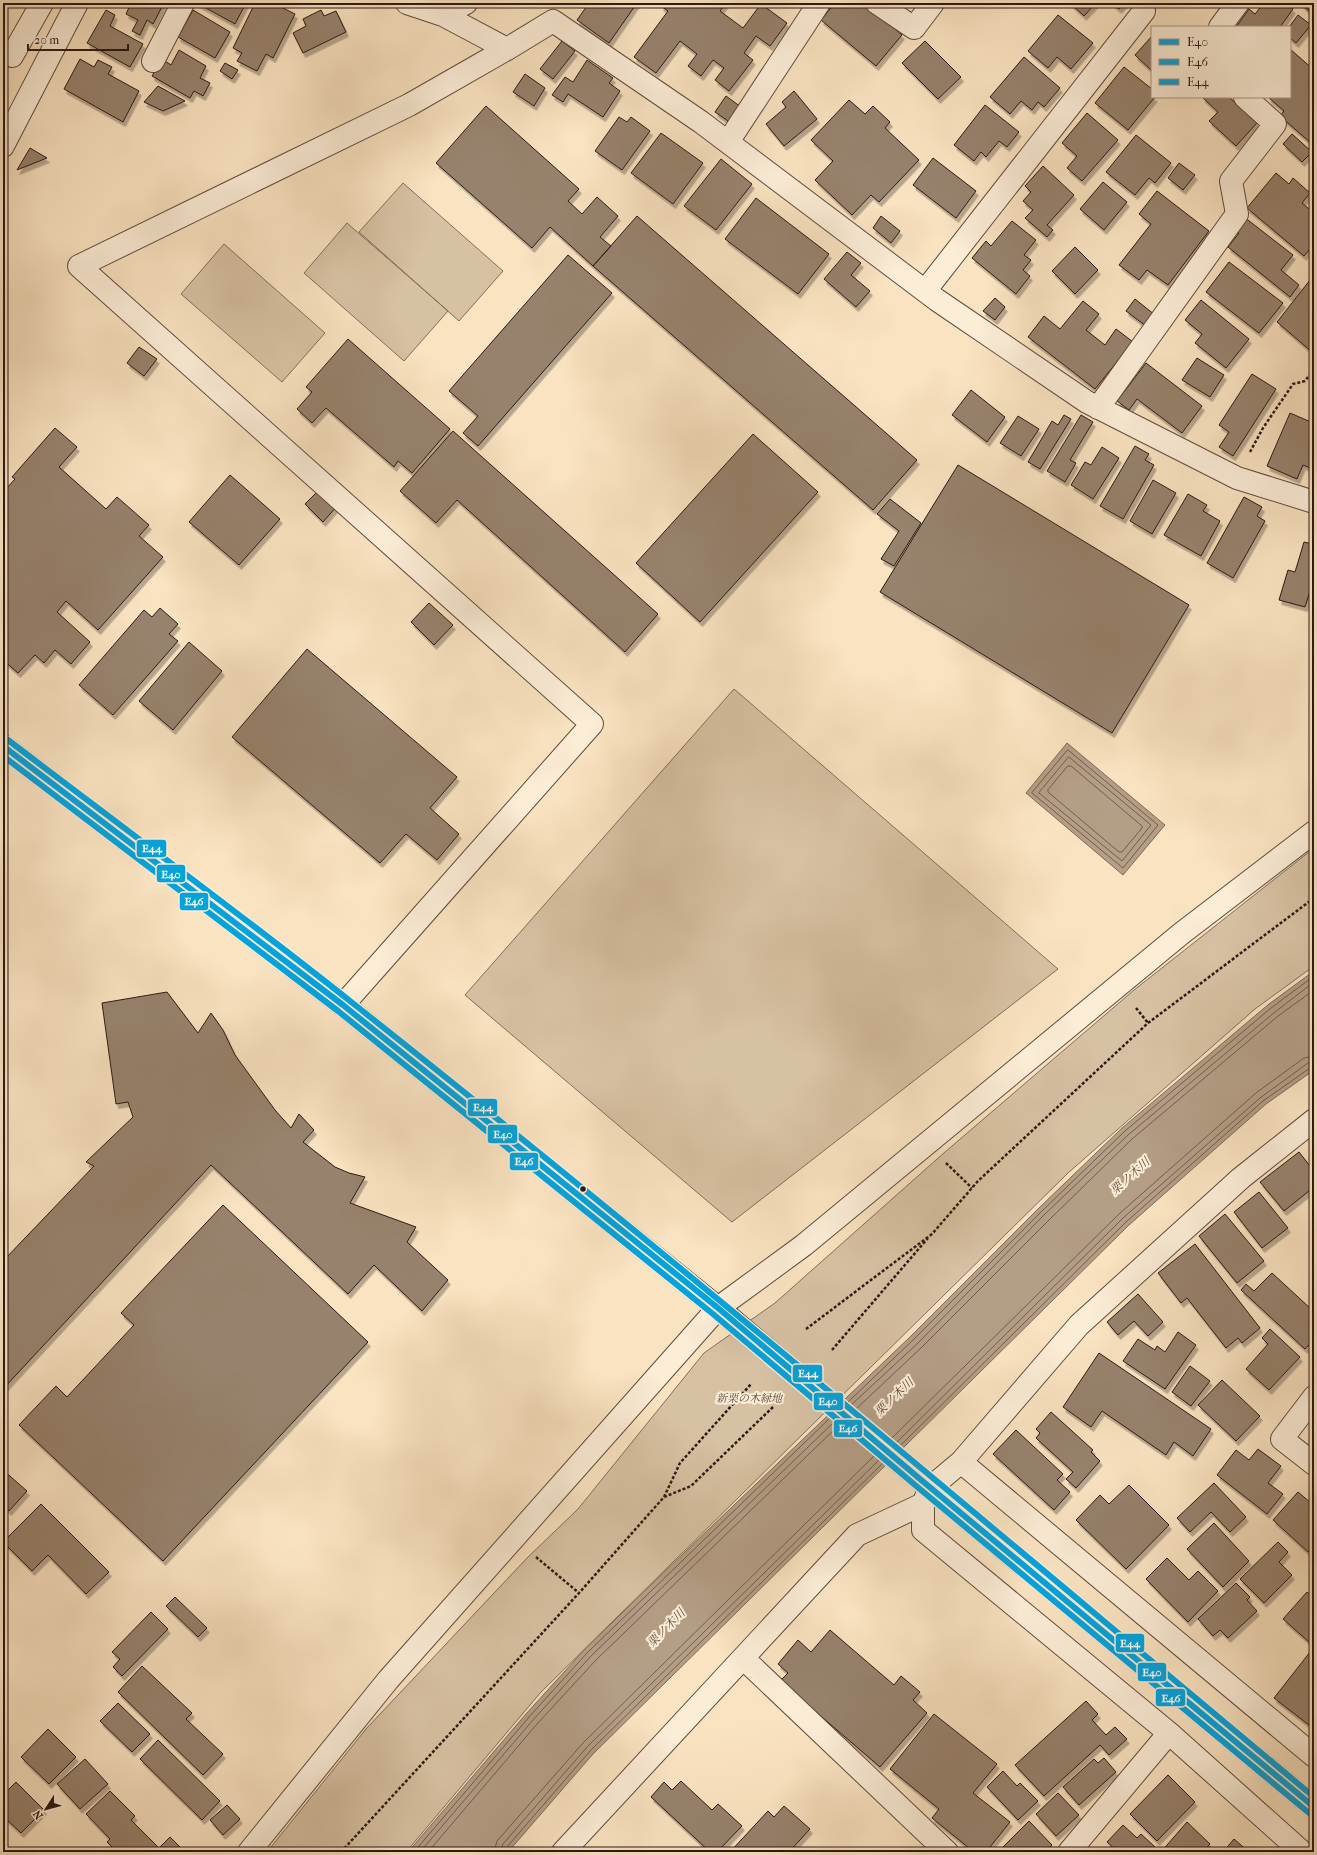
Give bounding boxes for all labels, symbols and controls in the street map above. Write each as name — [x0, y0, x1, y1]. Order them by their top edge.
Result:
scale bar — [28, 26, 128, 52]
legend — [1151, 26, 1291, 98]
text: 20 m — [34, 33, 59, 47]
text: E40 — [1187, 35, 1208, 49]
text: E46 — [1187, 55, 1208, 69]
text: E44 — [1187, 75, 1209, 89]
line badge: E44 — [136, 839, 167, 858]
text: E44 — [142, 842, 162, 855]
line badge: E40 — [156, 864, 186, 883]
text: E40 — [161, 868, 181, 881]
line badge: E46 — [179, 892, 209, 911]
text: E46 — [184, 895, 205, 908]
line badge: E44 — [467, 1098, 498, 1117]
text: E44 — [473, 1101, 493, 1114]
line badge: E40 — [487, 1124, 518, 1144]
text: E40 — [493, 1128, 513, 1141]
line badge: E46 — [509, 1152, 539, 1171]
water label: 栗ノ木川 — [1107, 1153, 1154, 1197]
text: E46 — [514, 1155, 535, 1168]
unlabelled marker — [578, 1184, 588, 1194]
line badge: E44 — [792, 1364, 823, 1383]
text: E44 — [798, 1367, 818, 1380]
water label: 栗ノ木川 — [872, 1374, 918, 1419]
park label: 新栗の木緑地 — [716, 1392, 783, 1405]
line badge: E40 — [813, 1392, 844, 1411]
text: E40 — [818, 1395, 838, 1408]
line badge: E46 — [833, 1419, 863, 1438]
text: E46 — [838, 1422, 859, 1435]
water label: 栗ノ木川 — [644, 1604, 689, 1650]
line badge: E44 — [1115, 1633, 1145, 1653]
text: E44 — [1120, 1637, 1140, 1650]
line badge: E40 — [1137, 1662, 1167, 1682]
text: E40 — [1142, 1666, 1162, 1679]
line badge: E46 — [1155, 1688, 1186, 1707]
text: E46 — [1161, 1692, 1182, 1705]
north arrow — [26, 1789, 66, 1829]
text: N — [30, 1807, 46, 1822]

